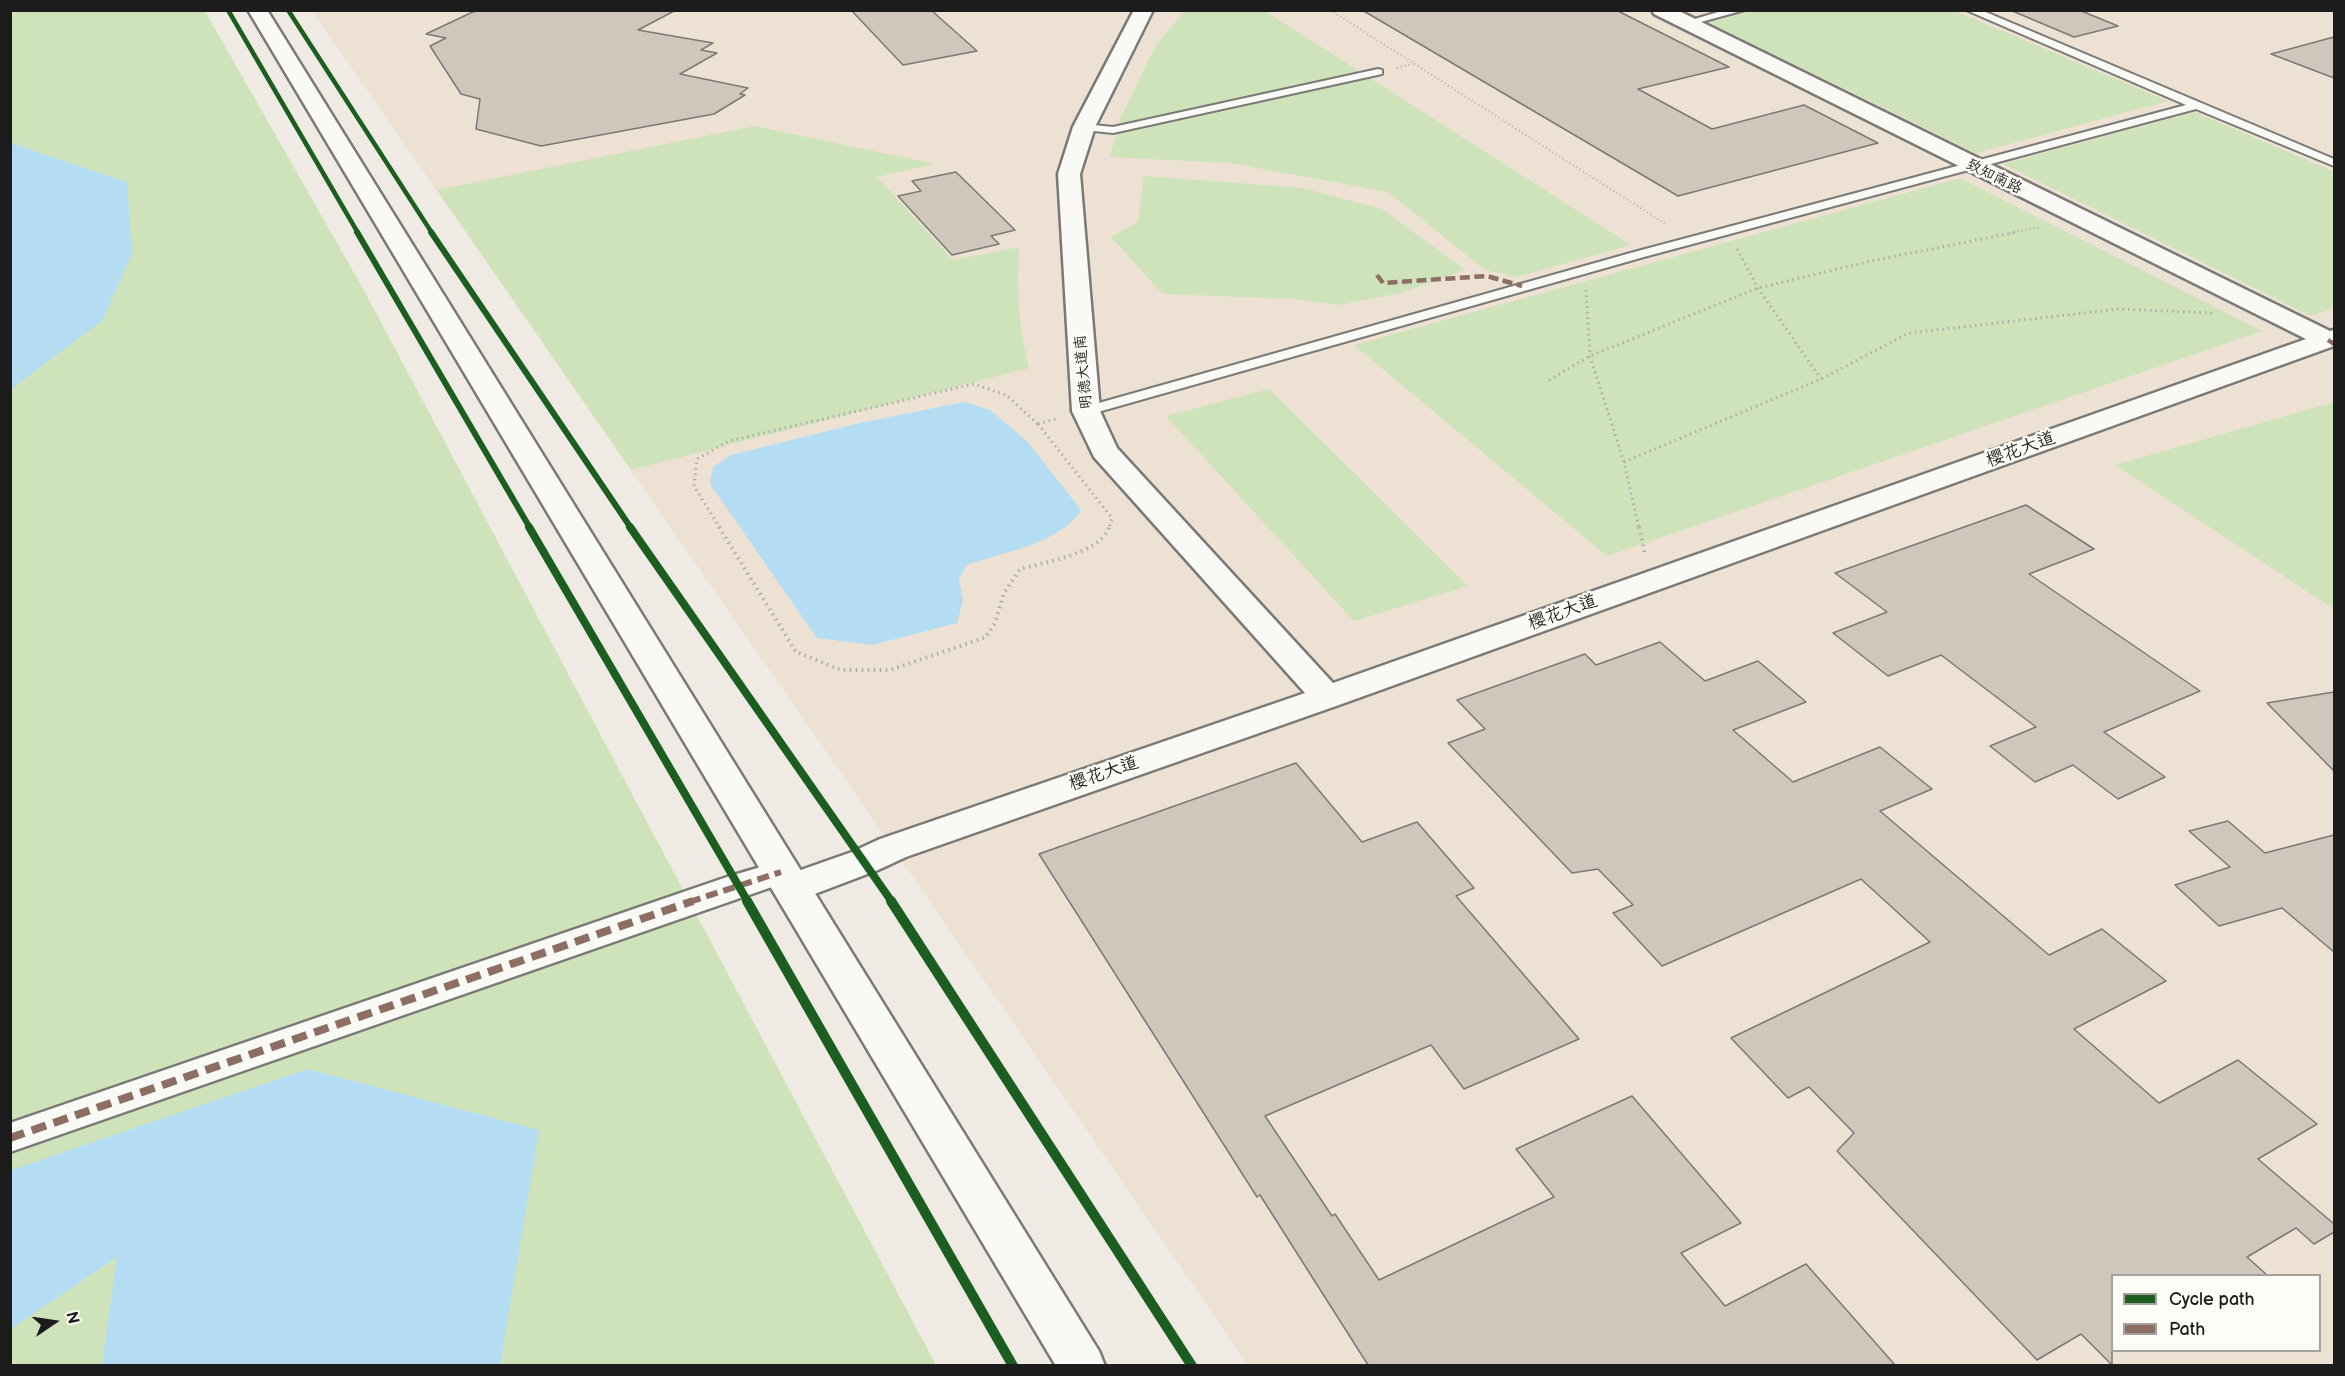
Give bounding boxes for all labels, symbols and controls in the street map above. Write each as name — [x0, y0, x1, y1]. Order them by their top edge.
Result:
street label: 致知南路 — [1963, 156, 2025, 198]
street label: 明德大道南 — [1072, 334, 1096, 410]
street label: 樱花大道 — [1983, 428, 2059, 472]
street label: 樱花大道 — [1525, 591, 1601, 635]
street label: 樱花大道 — [1066, 752, 1142, 796]
legend — [2111, 1274, 2321, 1352]
text: Cycle path — [2169, 1289, 2255, 1310]
north arrow — [24, 1292, 84, 1352]
text: N — [61, 1310, 83, 1326]
text: Path — [2169, 1319, 2205, 1340]

